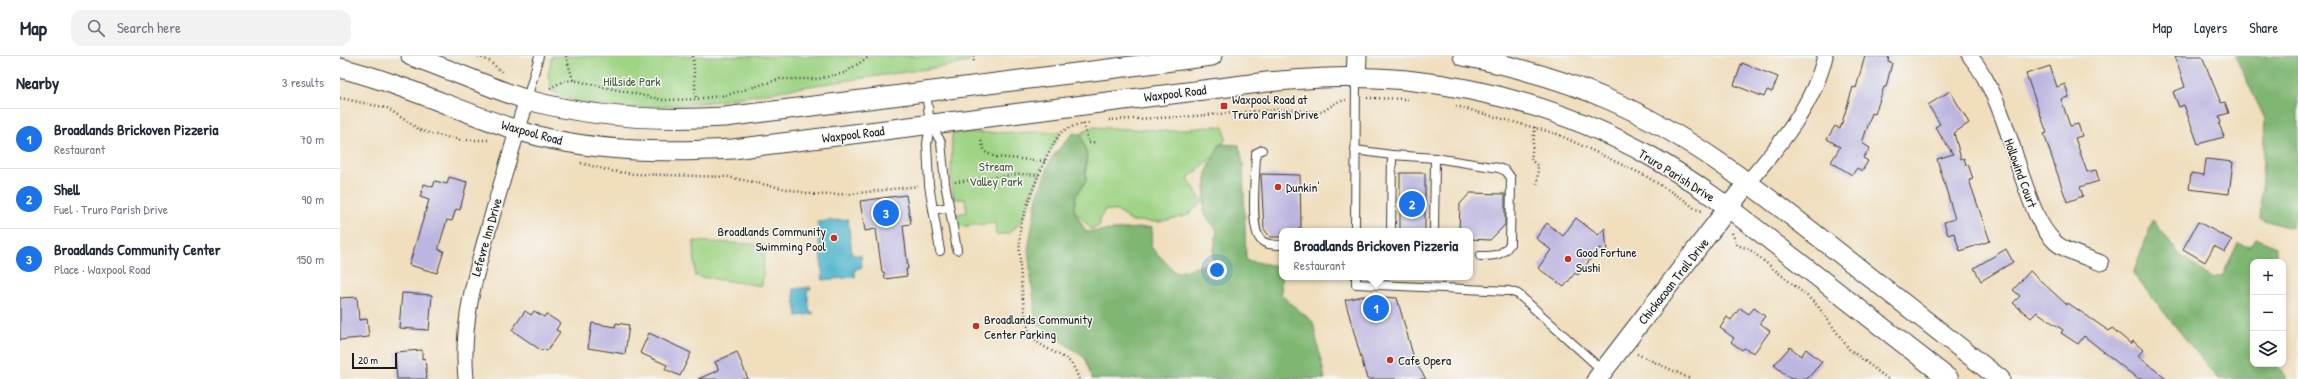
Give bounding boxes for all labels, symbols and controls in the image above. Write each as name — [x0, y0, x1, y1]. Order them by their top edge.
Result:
search box — [71, 10, 351, 46]
text: Map — [20, 15, 47, 41]
icon: search — [85, 17, 107, 39]
text: Search here — [117, 17, 181, 38]
text: Map — [2152, 18, 2172, 37]
text: Layers — [2194, 18, 2227, 37]
text: Share — [2249, 18, 2278, 37]
text: Nearby — [16, 71, 59, 94]
park label: Hillside Park — [603, 72, 661, 90]
text: 3 results — [282, 73, 324, 91]
street label: Waxpool Road — [1143, 80, 1207, 106]
place label: Waxpool Road at Truro Parish Drive — [1232, 90, 1319, 123]
marker: Waxpool Road at Truro Parish Drive — [1219, 101, 1229, 111]
street label: Waxpool Road — [499, 115, 565, 149]
text: Broadlands Brickoven Pizzeria — [54, 119, 218, 140]
street label: Waxpool Road — [821, 121, 885, 147]
text: 1 — [27, 130, 31, 148]
text: 70 m — [300, 130, 324, 148]
street label: Hollowind Court — [2000, 136, 2042, 210]
text: Restaurant — [54, 140, 105, 158]
street label: Truro Parish Drive — [1635, 144, 1719, 206]
park label: Stream Valley Park — [969, 157, 1023, 190]
place label: Dunkin' — [1286, 178, 1320, 196]
text: Shell — [54, 179, 80, 200]
marker: Dunkin' — [1273, 182, 1283, 192]
pin: 2 — [1399, 189, 1425, 219]
text: 2 — [26, 190, 32, 208]
text: 90 m — [302, 190, 324, 208]
street label: Lefevre Inn Drive — [466, 196, 506, 278]
pin: 3 — [873, 198, 899, 228]
text: Fuel · Truro Parish Drive — [54, 200, 168, 218]
place label: Broadlands Community Swimming Pool — [718, 222, 827, 255]
popup — [1279, 228, 1473, 280]
marker: Broadlands Community Swimming Pool — [829, 233, 839, 243]
street label: Chickacoan Trail Drive — [1633, 234, 1713, 328]
text: Broadlands Brickoven Pizzeria — [1294, 235, 1458, 256]
text: Broadlands Community Center — [54, 239, 221, 260]
place label: Good Fortune Sushi — [1576, 243, 1637, 276]
text: 3 — [26, 250, 32, 268]
text: 150 m — [296, 250, 324, 268]
marker: Good Fortune Sushi — [1563, 254, 1573, 264]
text: Restaurant — [1294, 256, 1345, 274]
map controls — [2250, 259, 2286, 367]
button: + — [2250, 259, 2286, 295]
text: Place · Waxpool Road — [54, 260, 150, 278]
your location — [1207, 260, 1227, 280]
pin: 1 — [1363, 293, 1389, 323]
button: − — [2250, 295, 2286, 331]
place label: Broadlands Community Center Parking — [984, 310, 1093, 343]
marker: Broadlands Community Center Parking — [971, 321, 981, 331]
button: layers — [2250, 331, 2286, 367]
scale bar — [352, 351, 397, 370]
place label: Cafe Opera — [1398, 351, 1451, 369]
text: 20 m — [358, 353, 378, 367]
marker: Cafe Opera — [1385, 355, 1395, 365]

